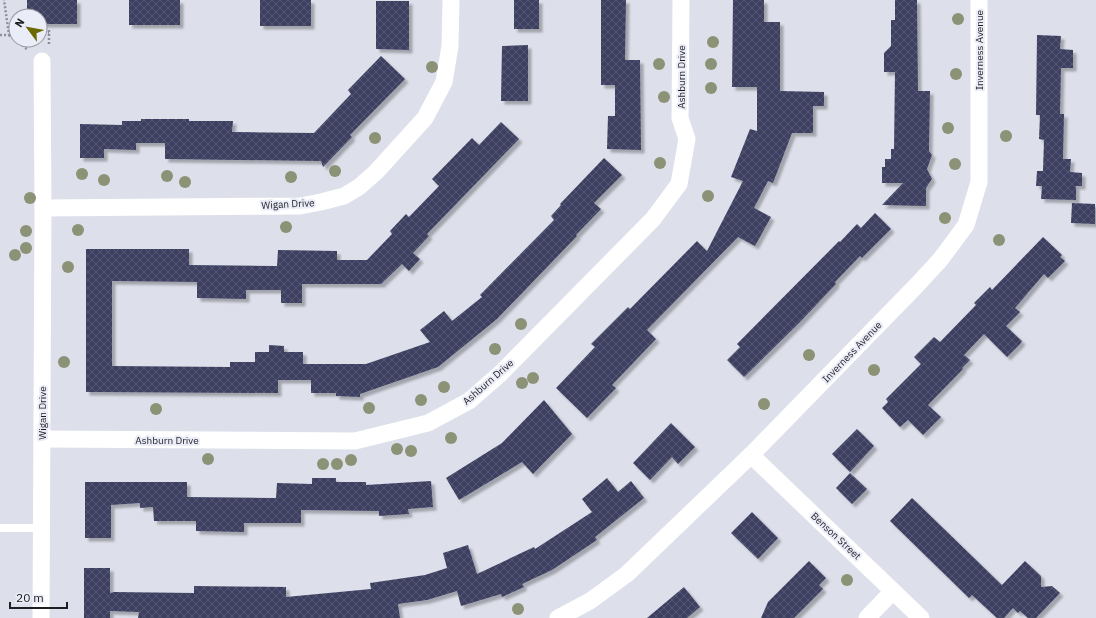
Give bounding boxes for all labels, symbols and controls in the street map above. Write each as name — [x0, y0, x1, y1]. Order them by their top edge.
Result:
north arrow — [8, 8, 48, 48]
street label: Inverness Avenue — [973, 9, 986, 90]
text: N — [11, 16, 28, 30]
street label: Ashburn Drive — [675, 45, 688, 109]
street label: Wigan Drive — [261, 196, 315, 212]
street label: Inverness Avenue — [819, 318, 885, 385]
street label: Ashburn Drive — [460, 356, 517, 408]
street label: Wigan Drive — [36, 386, 49, 440]
street label: Ashburn Drive — [135, 434, 199, 447]
street label: Benson Street — [808, 510, 864, 563]
scale bar — [10, 584, 67, 610]
text: 20 m — [16, 590, 44, 605]

